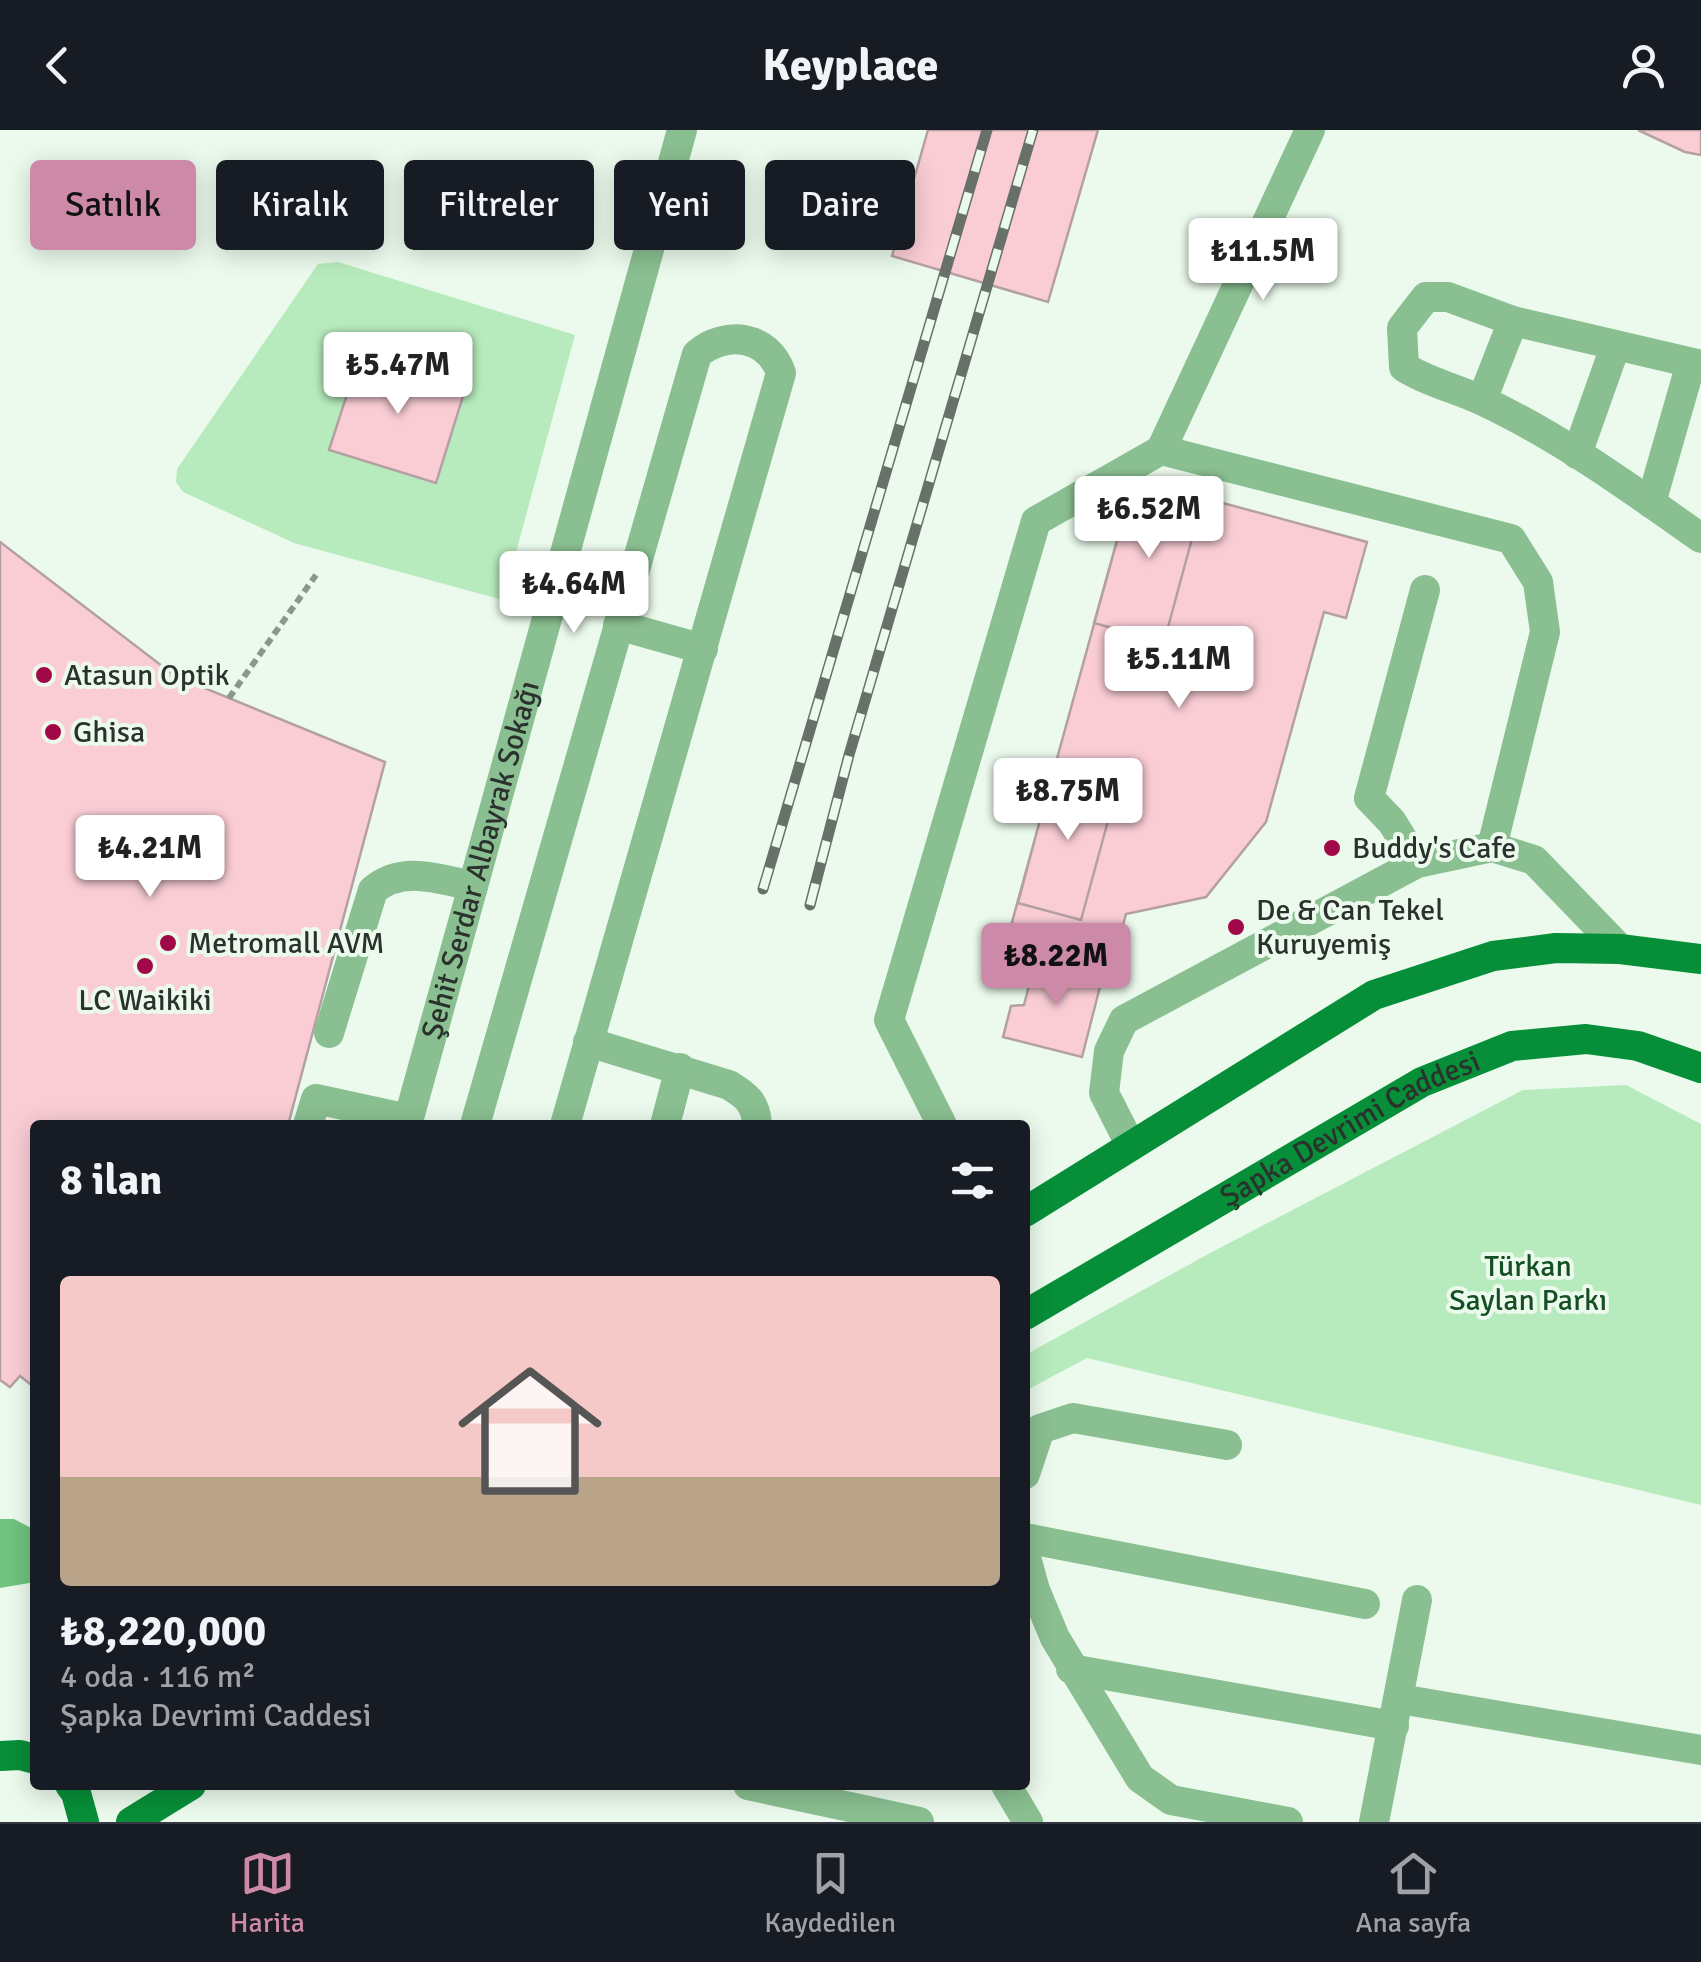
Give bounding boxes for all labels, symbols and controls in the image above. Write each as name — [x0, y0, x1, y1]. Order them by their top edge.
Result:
icon: back — [30, 38, 85, 93]
text: Keyplace — [762, 38, 939, 93]
icon: person — [1616, 38, 1671, 93]
chip: Satılık — [30, 160, 196, 250]
chip: Kiralık — [216, 160, 384, 250]
chip: Filtreler — [404, 160, 594, 250]
chip: Yeni — [614, 160, 745, 250]
chip: Daire — [765, 160, 915, 250]
pin: ₺11.5M — [1182, 218, 1344, 303]
text: ₺11.5M — [1211, 231, 1315, 270]
pin: ₺5.47M — [317, 332, 479, 417]
text: ₺5.47M — [346, 345, 450, 384]
pin: ₺6.52M — [1068, 476, 1230, 561]
text: ₺6.52M — [1097, 489, 1201, 528]
pin: ₺4.64M — [493, 551, 655, 636]
text: ₺4.64M — [522, 564, 626, 603]
pin: ₺5.11M — [1098, 626, 1260, 711]
text: ₺5.11M — [1127, 639, 1231, 678]
place label: Atasun Optik — [64, 657, 230, 694]
marker: Atasun Optik — [33, 664, 55, 686]
street label: Şehit Serdar Albayrak Sokağı — [414, 677, 548, 1043]
place label: Ghisa — [73, 714, 145, 751]
marker: Ghisa — [42, 721, 64, 743]
pin: ₺8.75M — [987, 758, 1149, 843]
text: ₺8.75M — [1016, 771, 1120, 810]
pin: ₺4.21M — [69, 815, 231, 900]
text: ₺4.21M — [98, 828, 202, 867]
place label: Buddy's Cafe — [1352, 830, 1516, 867]
marker: Buddy's Cafe — [1321, 837, 1343, 859]
place label: De & Can Tekel Kuruyemiş — [1256, 892, 1444, 963]
marker: De & Can Tekel Kuruyemiş — [1225, 916, 1247, 938]
pin: ₺8.22M — [975, 923, 1137, 1008]
place label: Metromall AVM — [188, 925, 384, 962]
marker: Metromall AVM — [157, 932, 179, 954]
text: ₺8.22M — [1004, 936, 1108, 975]
marker: LC Waikiki — [134, 955, 156, 977]
place label: LC Waikiki — [78, 982, 212, 1019]
street label: Şapka Devrimi Caddesi — [1213, 1043, 1485, 1215]
icon: filters — [945, 1153, 1000, 1208]
text: 8 ilan — [60, 1155, 162, 1206]
park label: Türkan Saylan Parkı — [1449, 1248, 1607, 1319]
icon: home — [440, 1341, 620, 1521]
text: ₺8,220,000 — [60, 1606, 266, 1657]
text: 4 oda · 116 m² — [60, 1657, 256, 1696]
text: Şapka Devrimi Caddesi — [60, 1696, 371, 1735]
tab: Harita — [230, 1846, 305, 1940]
tab: Kaydedilen — [764, 1846, 896, 1940]
tab: Ana sayfa — [1355, 1846, 1471, 1940]

